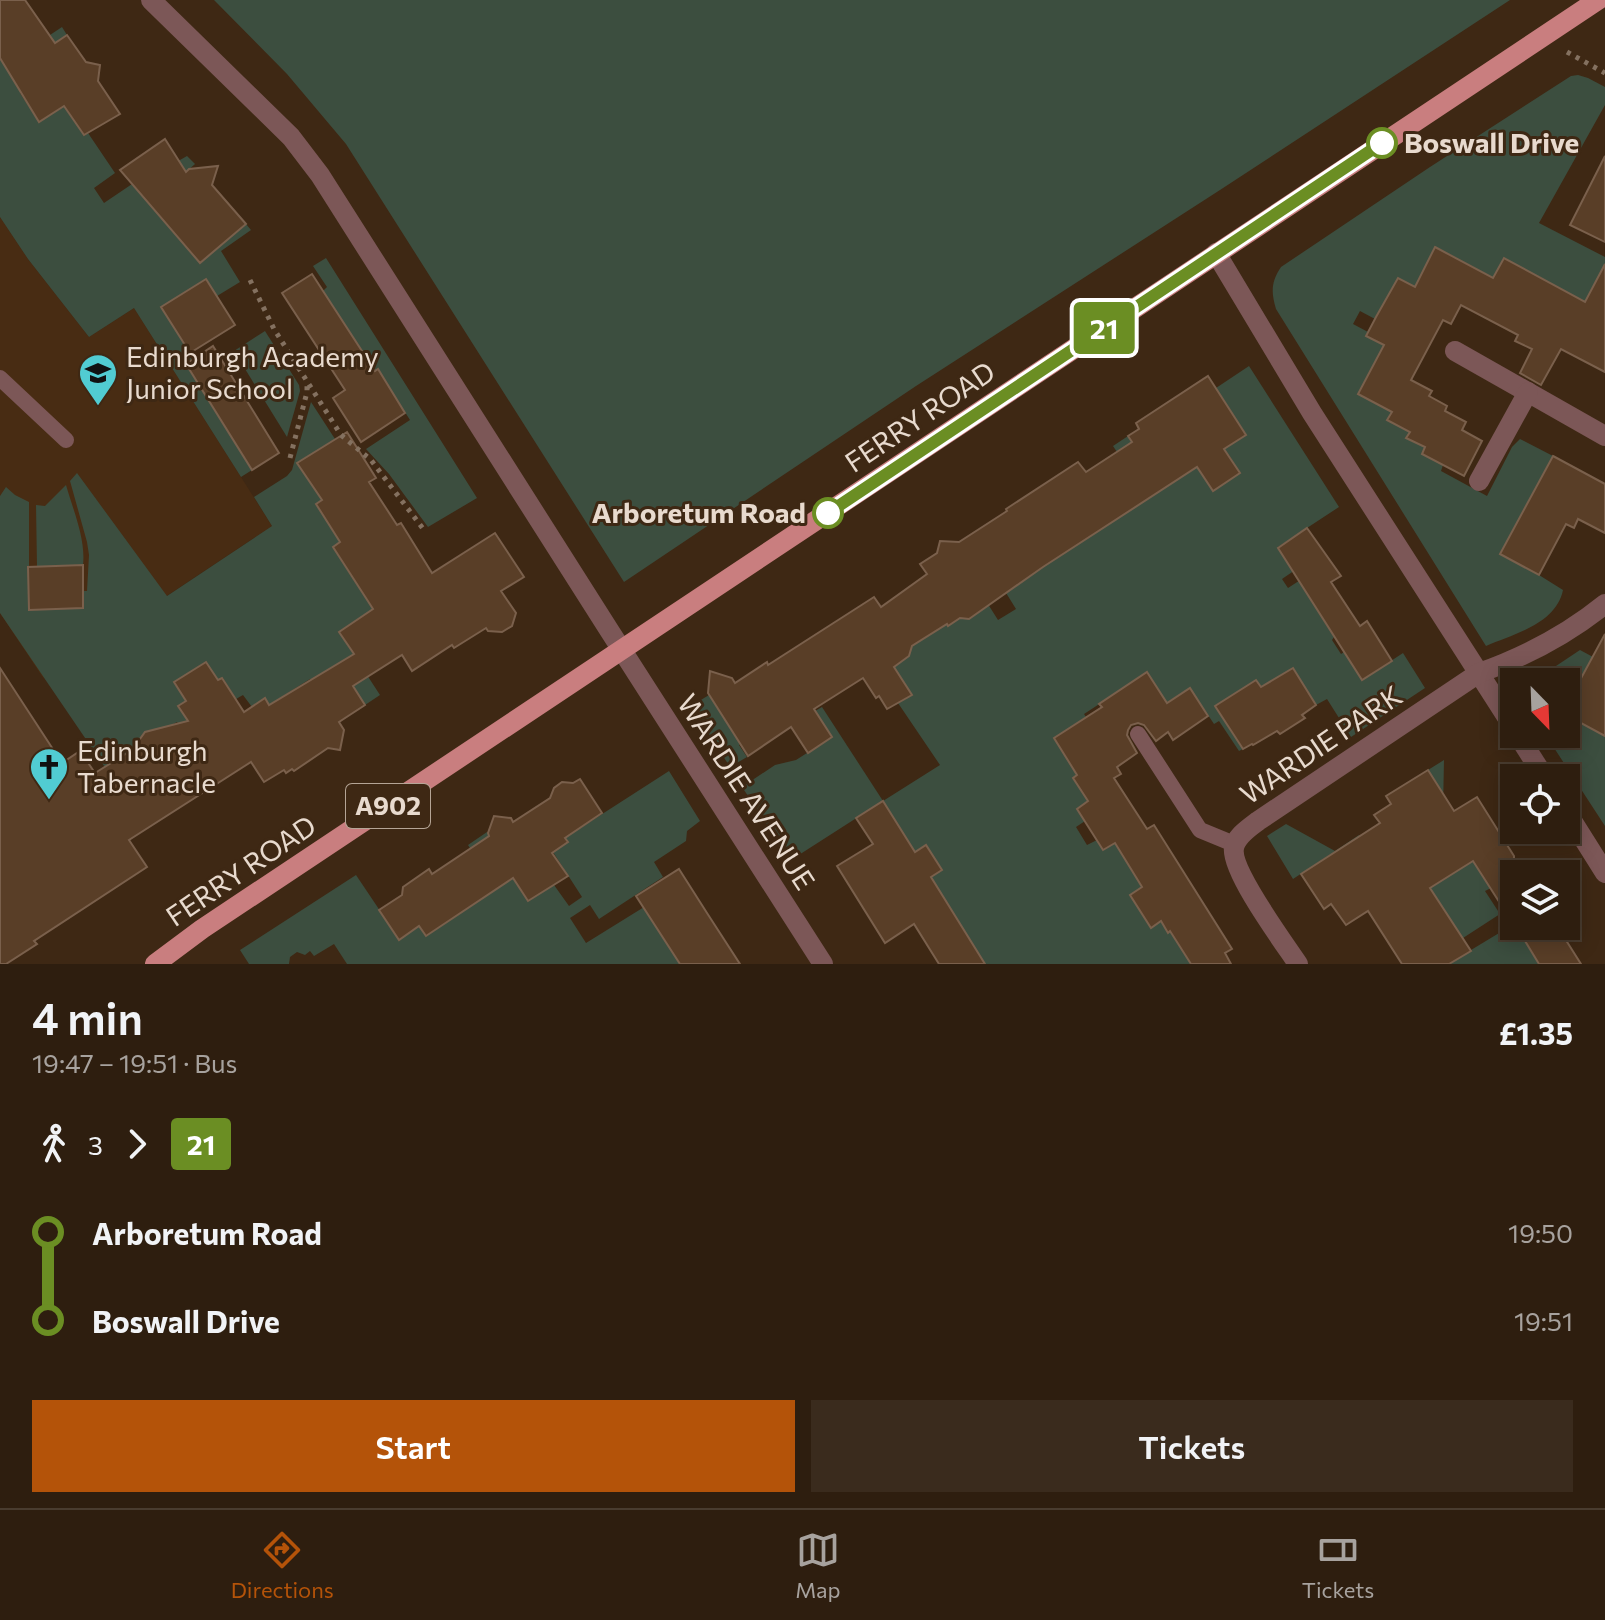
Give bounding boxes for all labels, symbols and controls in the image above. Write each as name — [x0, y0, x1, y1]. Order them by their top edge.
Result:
place label: Boswall Drive — [1404, 125, 1579, 159]
marker: Boswall Drive — [1367, 128, 1397, 158]
line badge: 21 — [1068, 302, 1140, 354]
text: 21 — [1090, 311, 1118, 345]
place label: Edinburgh Academy Junior School — [126, 339, 379, 405]
school or university icon: Edinburgh Academy Junior School — [77, 352, 119, 407]
street label: FERRY ROAD — [838, 354, 1001, 479]
place label: Arboretum Road — [591, 495, 806, 529]
marker: Arboretum Road — [813, 498, 843, 528]
north arrow — [1500, 668, 1580, 748]
map controls — [1500, 668, 1580, 940]
street label: WARDIE PARK — [1233, 678, 1408, 811]
street label: WARDIE AVENUE — [671, 687, 823, 896]
place label: Edinburgh Tabernacle — [77, 733, 216, 799]
church icon: Edinburgh Tabernacle — [28, 746, 70, 801]
button: locate — [1500, 764, 1580, 844]
road number: A902 — [346, 784, 430, 828]
street label: FERRY ROAD — [159, 808, 322, 933]
button: layers — [1500, 860, 1580, 940]
text: 4 min — [32, 990, 143, 1044]
text: £1.35 — [1499, 1014, 1573, 1051]
text: 19:47 – 19:51 · Bus — [32, 1047, 237, 1078]
icon: walk — [32, 1122, 76, 1166]
icon: forward — [115, 1122, 159, 1166]
text: 21 — [187, 1127, 215, 1161]
text: 3 — [88, 1129, 103, 1160]
text: Arboretum Road — [92, 1214, 322, 1251]
text: 19:50 — [1508, 1217, 1573, 1248]
text: Boswall Drive — [92, 1302, 280, 1339]
text: 19:51 — [1514, 1305, 1573, 1336]
button: Start — [32, 1400, 795, 1492]
button: Tickets — [811, 1400, 1573, 1492]
tab: Directions — [231, 1528, 334, 1603]
tab: Map — [795, 1528, 841, 1603]
tab: Tickets — [1302, 1528, 1374, 1603]

